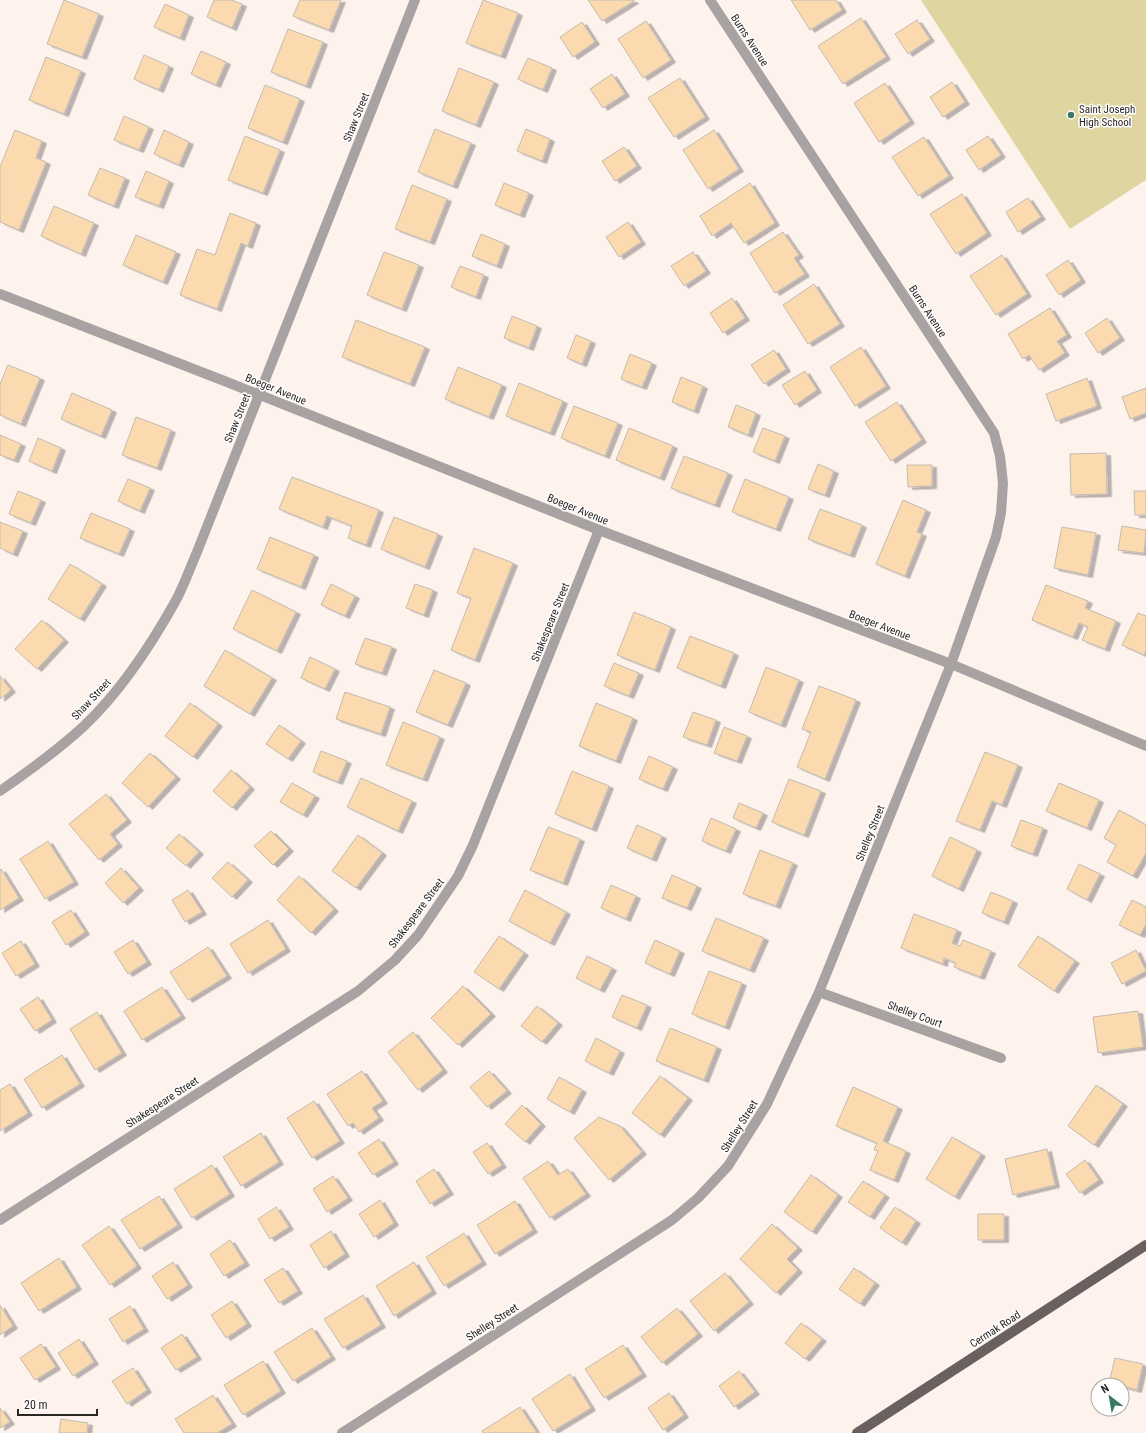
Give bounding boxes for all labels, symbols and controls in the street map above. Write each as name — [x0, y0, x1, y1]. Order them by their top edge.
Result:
street label: Burns Avenue — [728, 12, 771, 69]
street label: Shaw Street — [341, 91, 372, 144]
place label: Saint Joseph High School — [1079, 103, 1135, 129]
marker: Saint Joseph High School — [1066, 110, 1076, 120]
street label: Burns Avenue — [906, 283, 949, 340]
street label: Boeger Avenue — [243, 371, 308, 408]
street label: Shaw Street — [222, 392, 253, 445]
street label: Boeger Avenue — [545, 491, 610, 528]
street label: Shakespeare Street — [529, 581, 572, 664]
street label: Boeger Avenue — [847, 608, 912, 643]
street label: Shaw Street — [69, 676, 114, 723]
street label: Shelley Street — [853, 803, 888, 863]
street label: Shakespeare Street — [386, 876, 447, 951]
street label: Shelley Court — [886, 999, 944, 1030]
street label: Shakespeare Street — [124, 1074, 201, 1131]
street label: Shelley Street — [718, 1098, 761, 1155]
street label: Shelley Street — [464, 1301, 521, 1344]
street label: Cermak Road — [967, 1308, 1023, 1351]
north arrow — [1090, 1377, 1130, 1417]
text: N — [1099, 1381, 1112, 1396]
scale bar — [18, 1391, 97, 1417]
text: 20 m — [24, 1398, 48, 1412]

